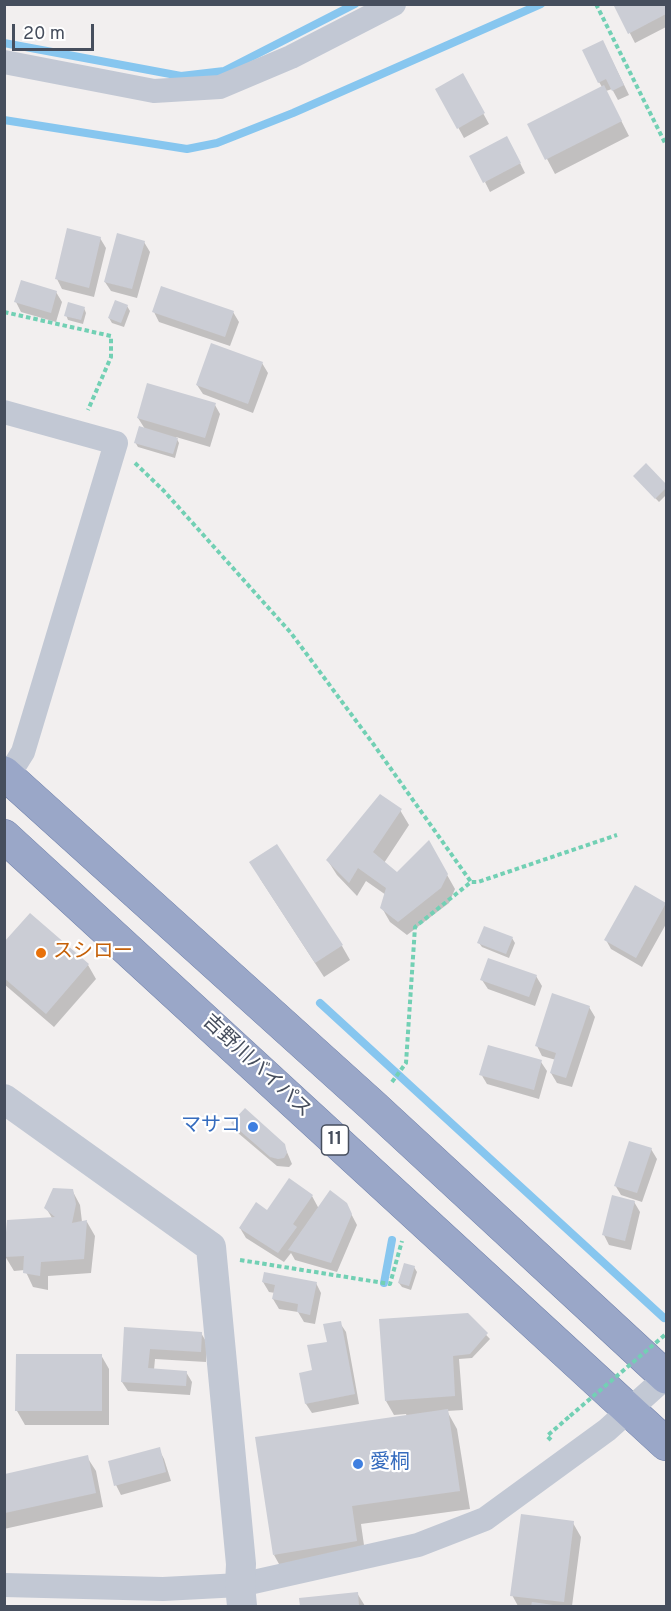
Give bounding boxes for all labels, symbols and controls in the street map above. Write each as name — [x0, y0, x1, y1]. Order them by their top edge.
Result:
scale bar — [15, 12, 98, 50]
text: 20 m — [23, 23, 65, 46]
place label: スシロー — [53, 941, 133, 965]
marker: スシロー — [34, 946, 48, 960]
street label: 吉野川バイパス — [197, 1010, 315, 1124]
place label: マサコ — [181, 1115, 241, 1139]
marker: マサコ — [246, 1120, 260, 1134]
road number: 11 — [322, 1125, 348, 1155]
place label: 愛桐 — [370, 1452, 410, 1476]
marker: 愛桐 — [351, 1457, 365, 1471]

